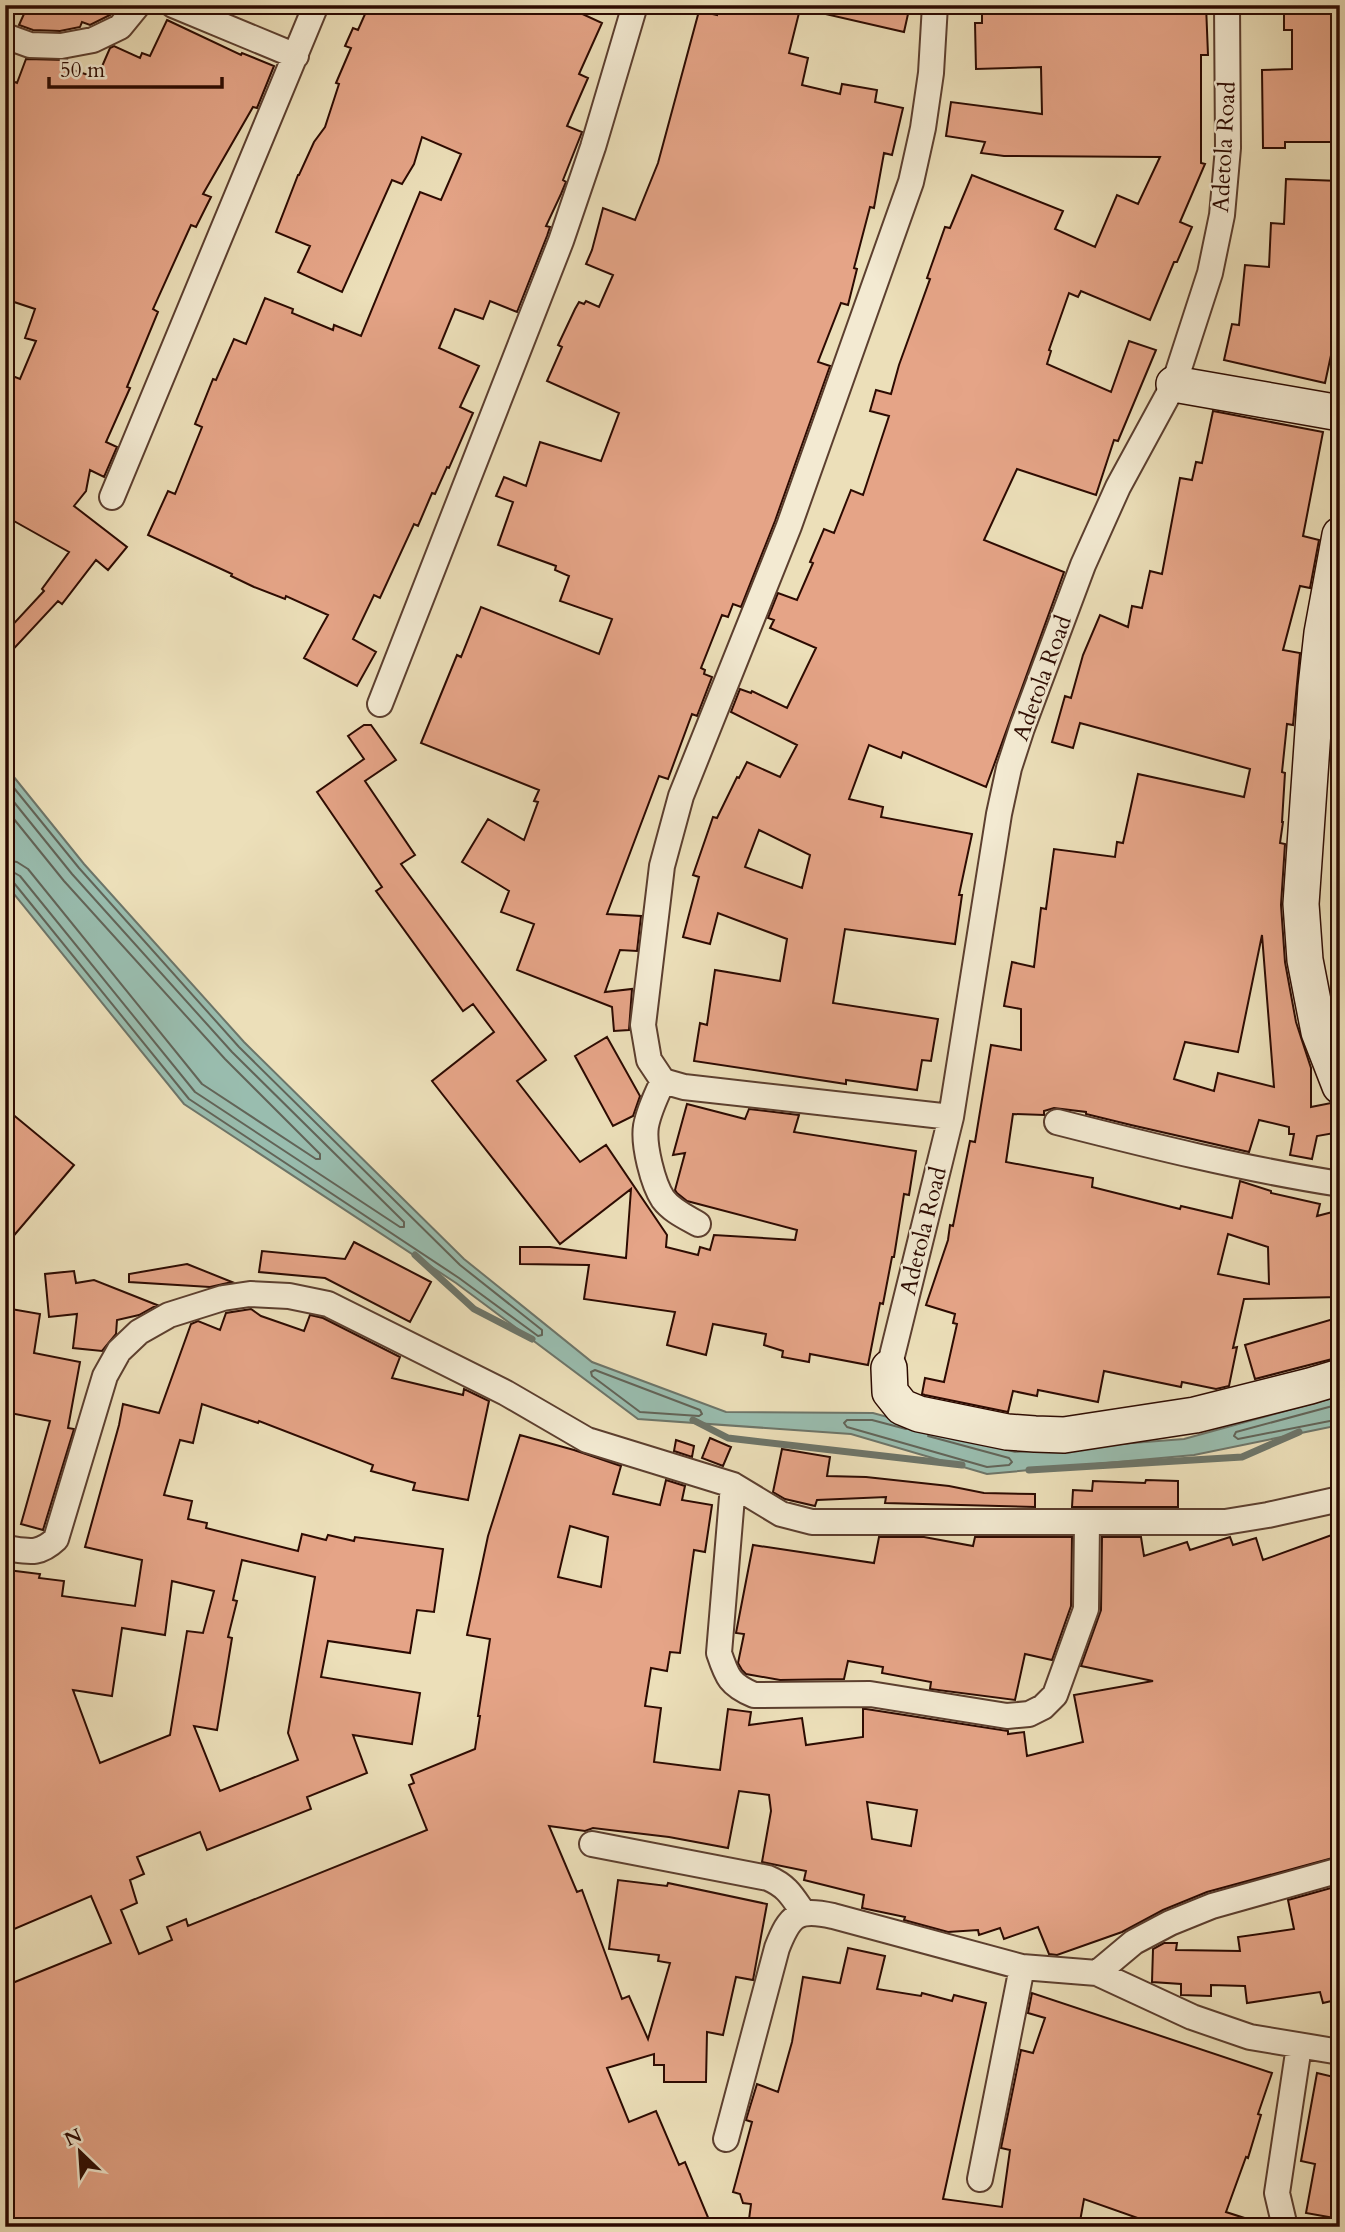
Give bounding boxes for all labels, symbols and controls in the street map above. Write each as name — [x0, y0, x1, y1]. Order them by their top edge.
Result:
scale bar — [49, 46, 222, 90]
text: 50 m — [60, 56, 105, 85]
street label: Adetola Road — [1205, 80, 1243, 213]
street label: Adetola Road — [1005, 610, 1079, 745]
street label: Adetola Road — [892, 1163, 954, 1298]
north arrow — [46, 2116, 116, 2186]
text: N — [60, 2122, 87, 2153]

